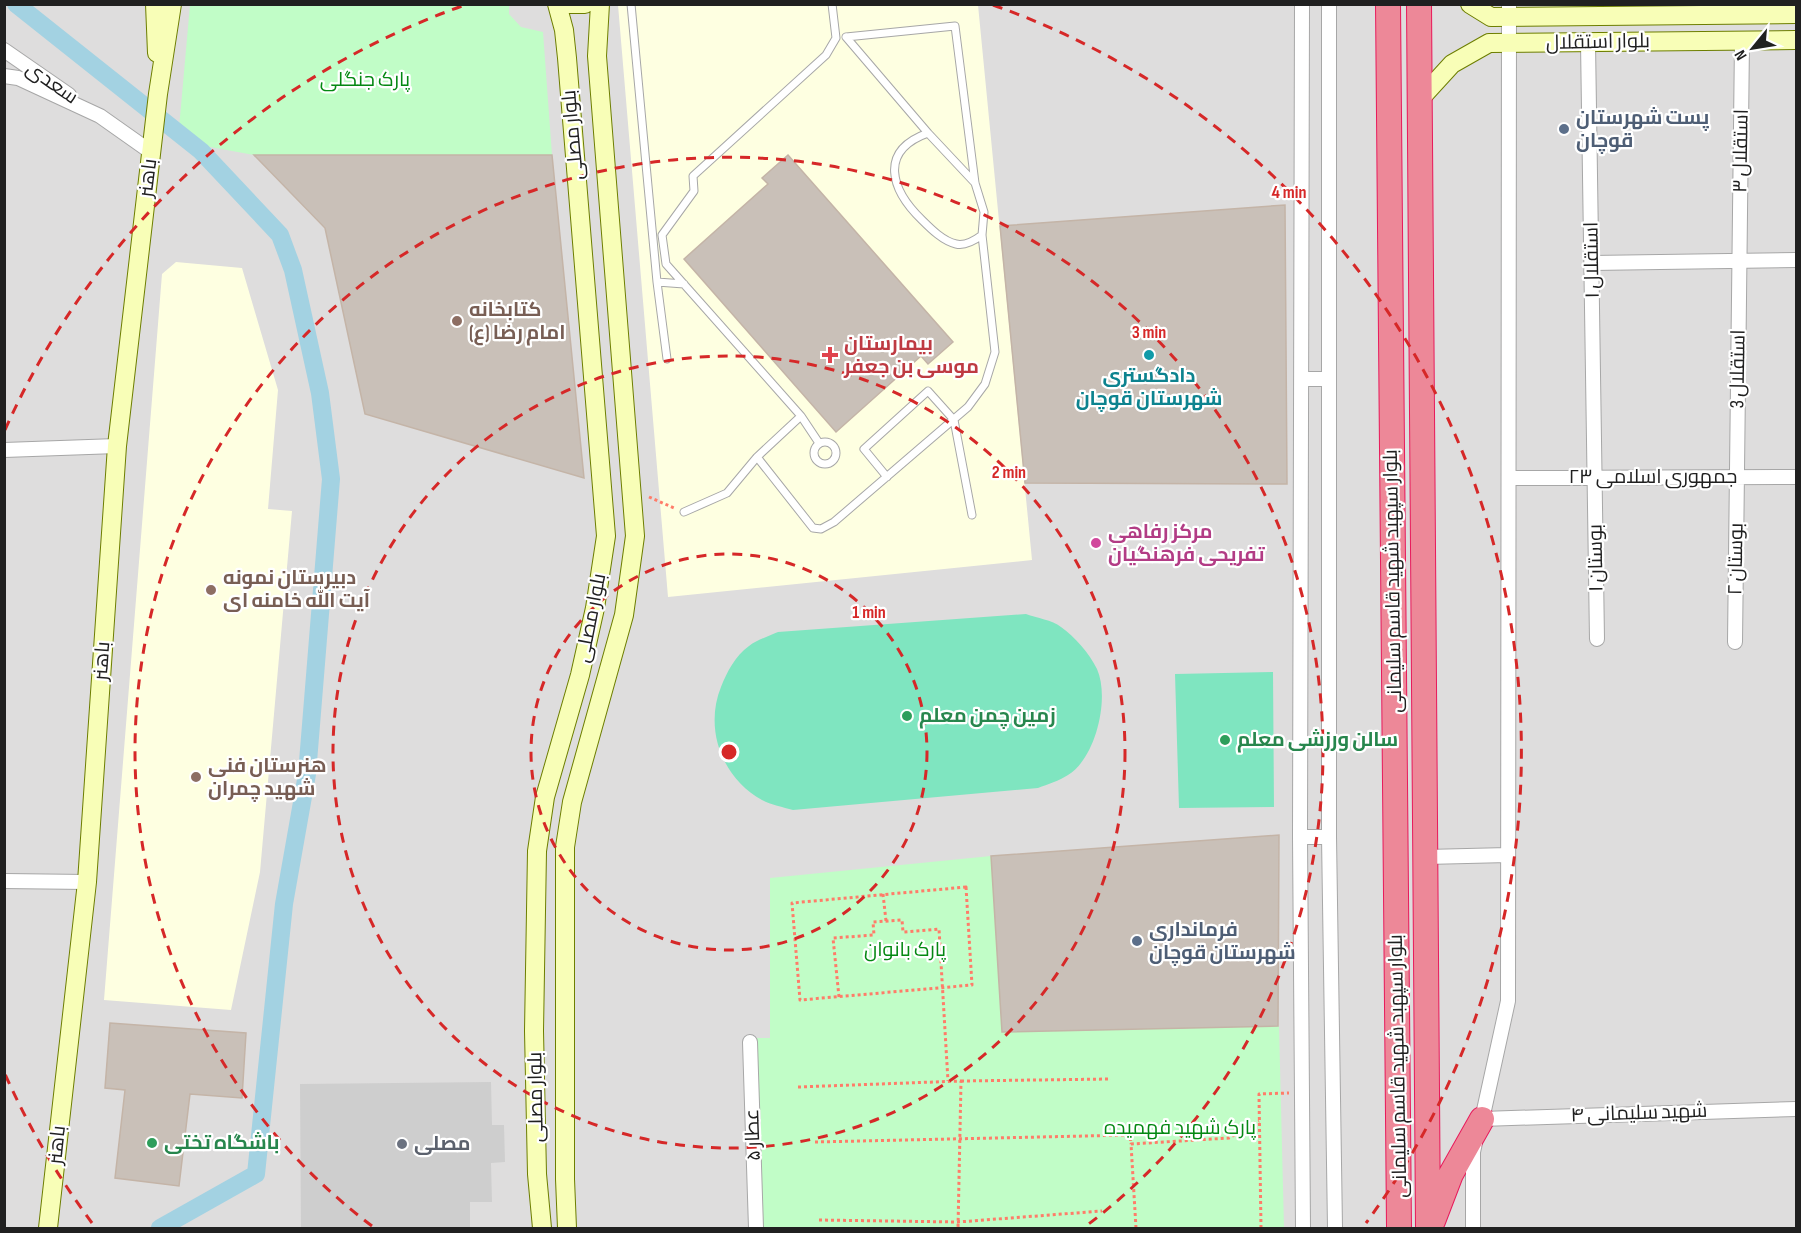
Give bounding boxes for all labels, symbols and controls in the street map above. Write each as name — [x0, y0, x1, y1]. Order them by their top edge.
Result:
north arrow — [1723, 18, 1783, 78]
street label: بلوار استقلال — [1546, 29, 1650, 55]
text: N — [1731, 46, 1752, 63]
street label: سعدی — [21, 57, 83, 109]
park label: پارک جنگلی — [320, 68, 411, 92]
street label: بلوار مصلی — [557, 89, 589, 181]
place label: پست شهرستان قوچان — [1576, 106, 1709, 154]
street label: استقلال ۳ — [1728, 109, 1754, 193]
marker: پست شهرستان قوچان — [1557, 122, 1571, 136]
street label: باهنر — [134, 157, 162, 200]
text: 4 min — [1272, 182, 1306, 203]
street label: استقلال ۱ — [1579, 221, 1605, 299]
place label: کتابخانه امام رضا (ع) — [469, 298, 566, 346]
marker: کتابخانه امام رضا (ع) — [450, 314, 464, 328]
text: 3 min — [1132, 322, 1166, 343]
street label: استقلال 3 — [1725, 329, 1751, 409]
place label: بیمارستان موسی بن جعفر — [843, 332, 979, 379]
marker: بیمارستان موسی بن جعفر — [821, 346, 839, 364]
marker: دادگستری شهرستان قوچان — [1142, 348, 1156, 362]
place label: دادگستری شهرستان قوچان — [1076, 364, 1222, 412]
street label: بلوار سپهبد شهید قاسم سلیمانی — [1379, 449, 1408, 713]
text: 2 min — [992, 462, 1026, 483]
street label: جمهوری اسلامی ۲۳ — [1569, 465, 1737, 489]
place label: مرکز رفاهی تفریحی فرهنگیان — [1108, 520, 1265, 567]
street label: بوستان ۲ — [1723, 523, 1749, 595]
street label: بوستان ۱ — [1583, 524, 1609, 592]
marker: مرکز رفاهی تفریحی فرهنگیان — [1089, 536, 1103, 550]
place label: دبیرستان نمونه آیت الله خامنه ای — [223, 566, 371, 613]
street label: بلوار مصلی — [571, 571, 611, 665]
marker: دبیرستان نمونه آیت الله خامنه ای — [204, 583, 218, 597]
text: 1 min — [852, 602, 886, 623]
street label: باهنر — [89, 641, 115, 682]
place label: زمین چمن معلم — [919, 704, 1056, 729]
marker: زمین چمن معلم — [900, 709, 914, 723]
place label: سالن ورزشی معلم — [1237, 728, 1398, 753]
marker: سالن ورزشی معلم — [1218, 733, 1232, 747]
centre of rings — [719, 742, 739, 762]
place label: هنرستان فنی شهید چمران — [208, 754, 327, 802]
marker: هنرستان فنی شهید چمران — [189, 770, 203, 784]
place label: فرمانداری شهرستان قوچان — [1149, 918, 1296, 966]
marker: فرمانداری شهرستان قوچان — [1130, 934, 1144, 948]
street label: بلوار سپهبد شهید قاسم سلیمانی — [1384, 934, 1413, 1198]
park label: پارک بانوان — [864, 938, 947, 962]
street label: بلوار مصلی — [523, 1052, 549, 1142]
street label: شهید سلیمانی ۴ — [1570, 1099, 1708, 1127]
street label: عطار ۵ — [740, 1109, 766, 1161]
park label: پارک شهید فهمیده — [1104, 1116, 1257, 1140]
street label: باهنر — [43, 1124, 71, 1167]
place label: باشگاه تختی — [164, 1131, 280, 1155]
place label: مصلی — [414, 1132, 471, 1156]
marker: باشگاه تختی — [145, 1136, 159, 1150]
marker: مصلی — [395, 1137, 409, 1151]

